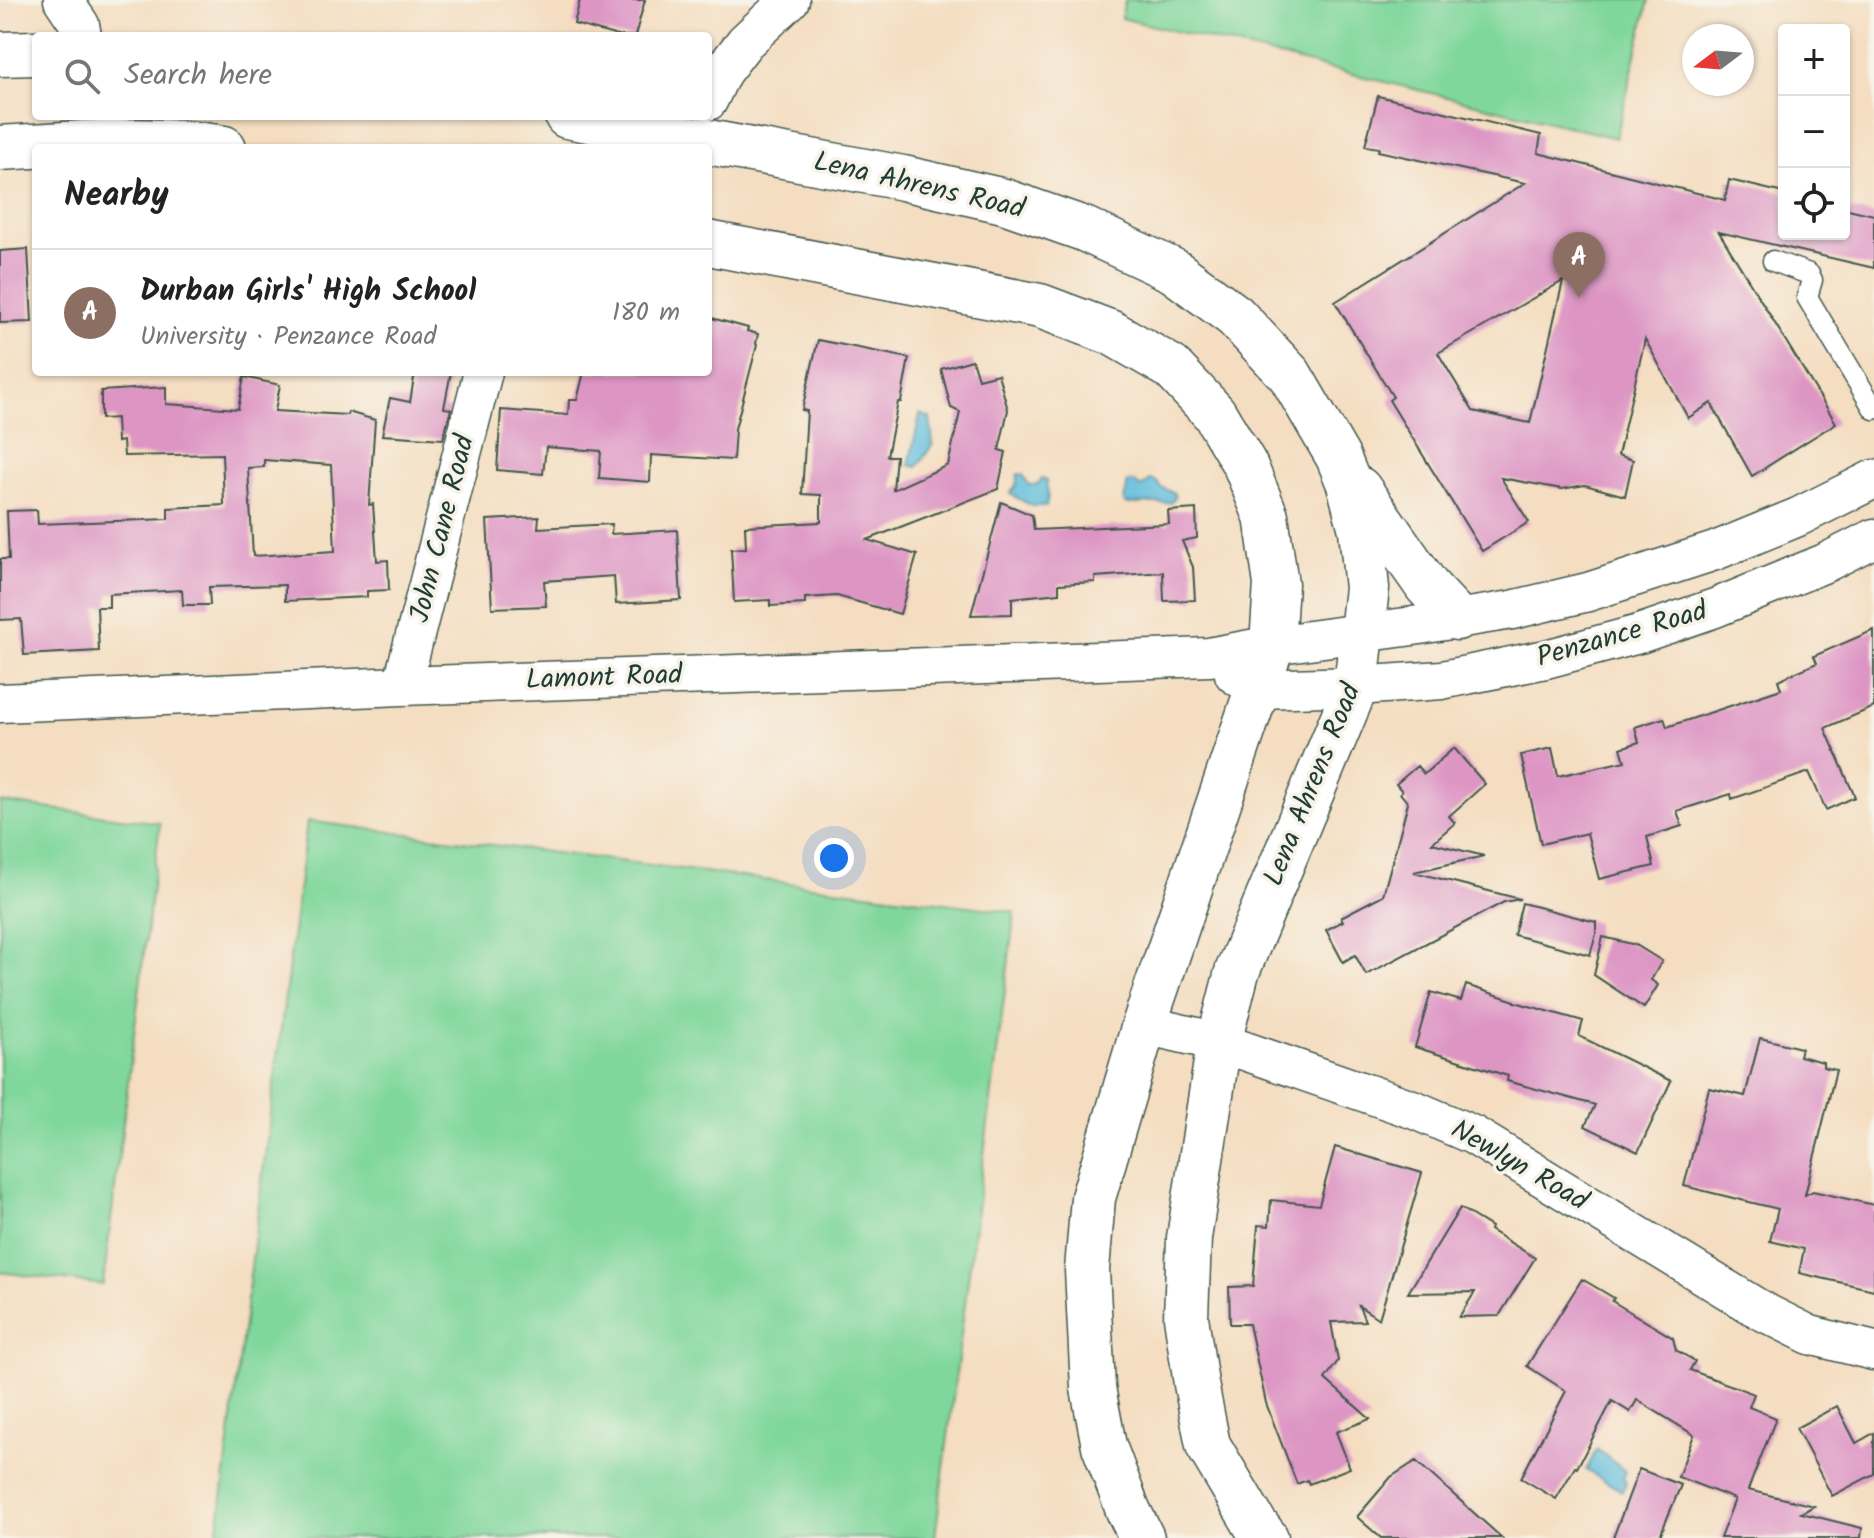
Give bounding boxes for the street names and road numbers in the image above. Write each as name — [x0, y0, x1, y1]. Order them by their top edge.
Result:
street label: Lena Ahrens Road — [809, 140, 1030, 232]
street label: John Cane Road — [398, 430, 488, 627]
street label: Penzance Road — [1531, 589, 1714, 681]
street label: Lamont Road — [525, 653, 684, 703]
street label: Lena Ahrens Road — [1252, 676, 1375, 893]
street label: Newlyn Road — [1442, 1108, 1597, 1224]

